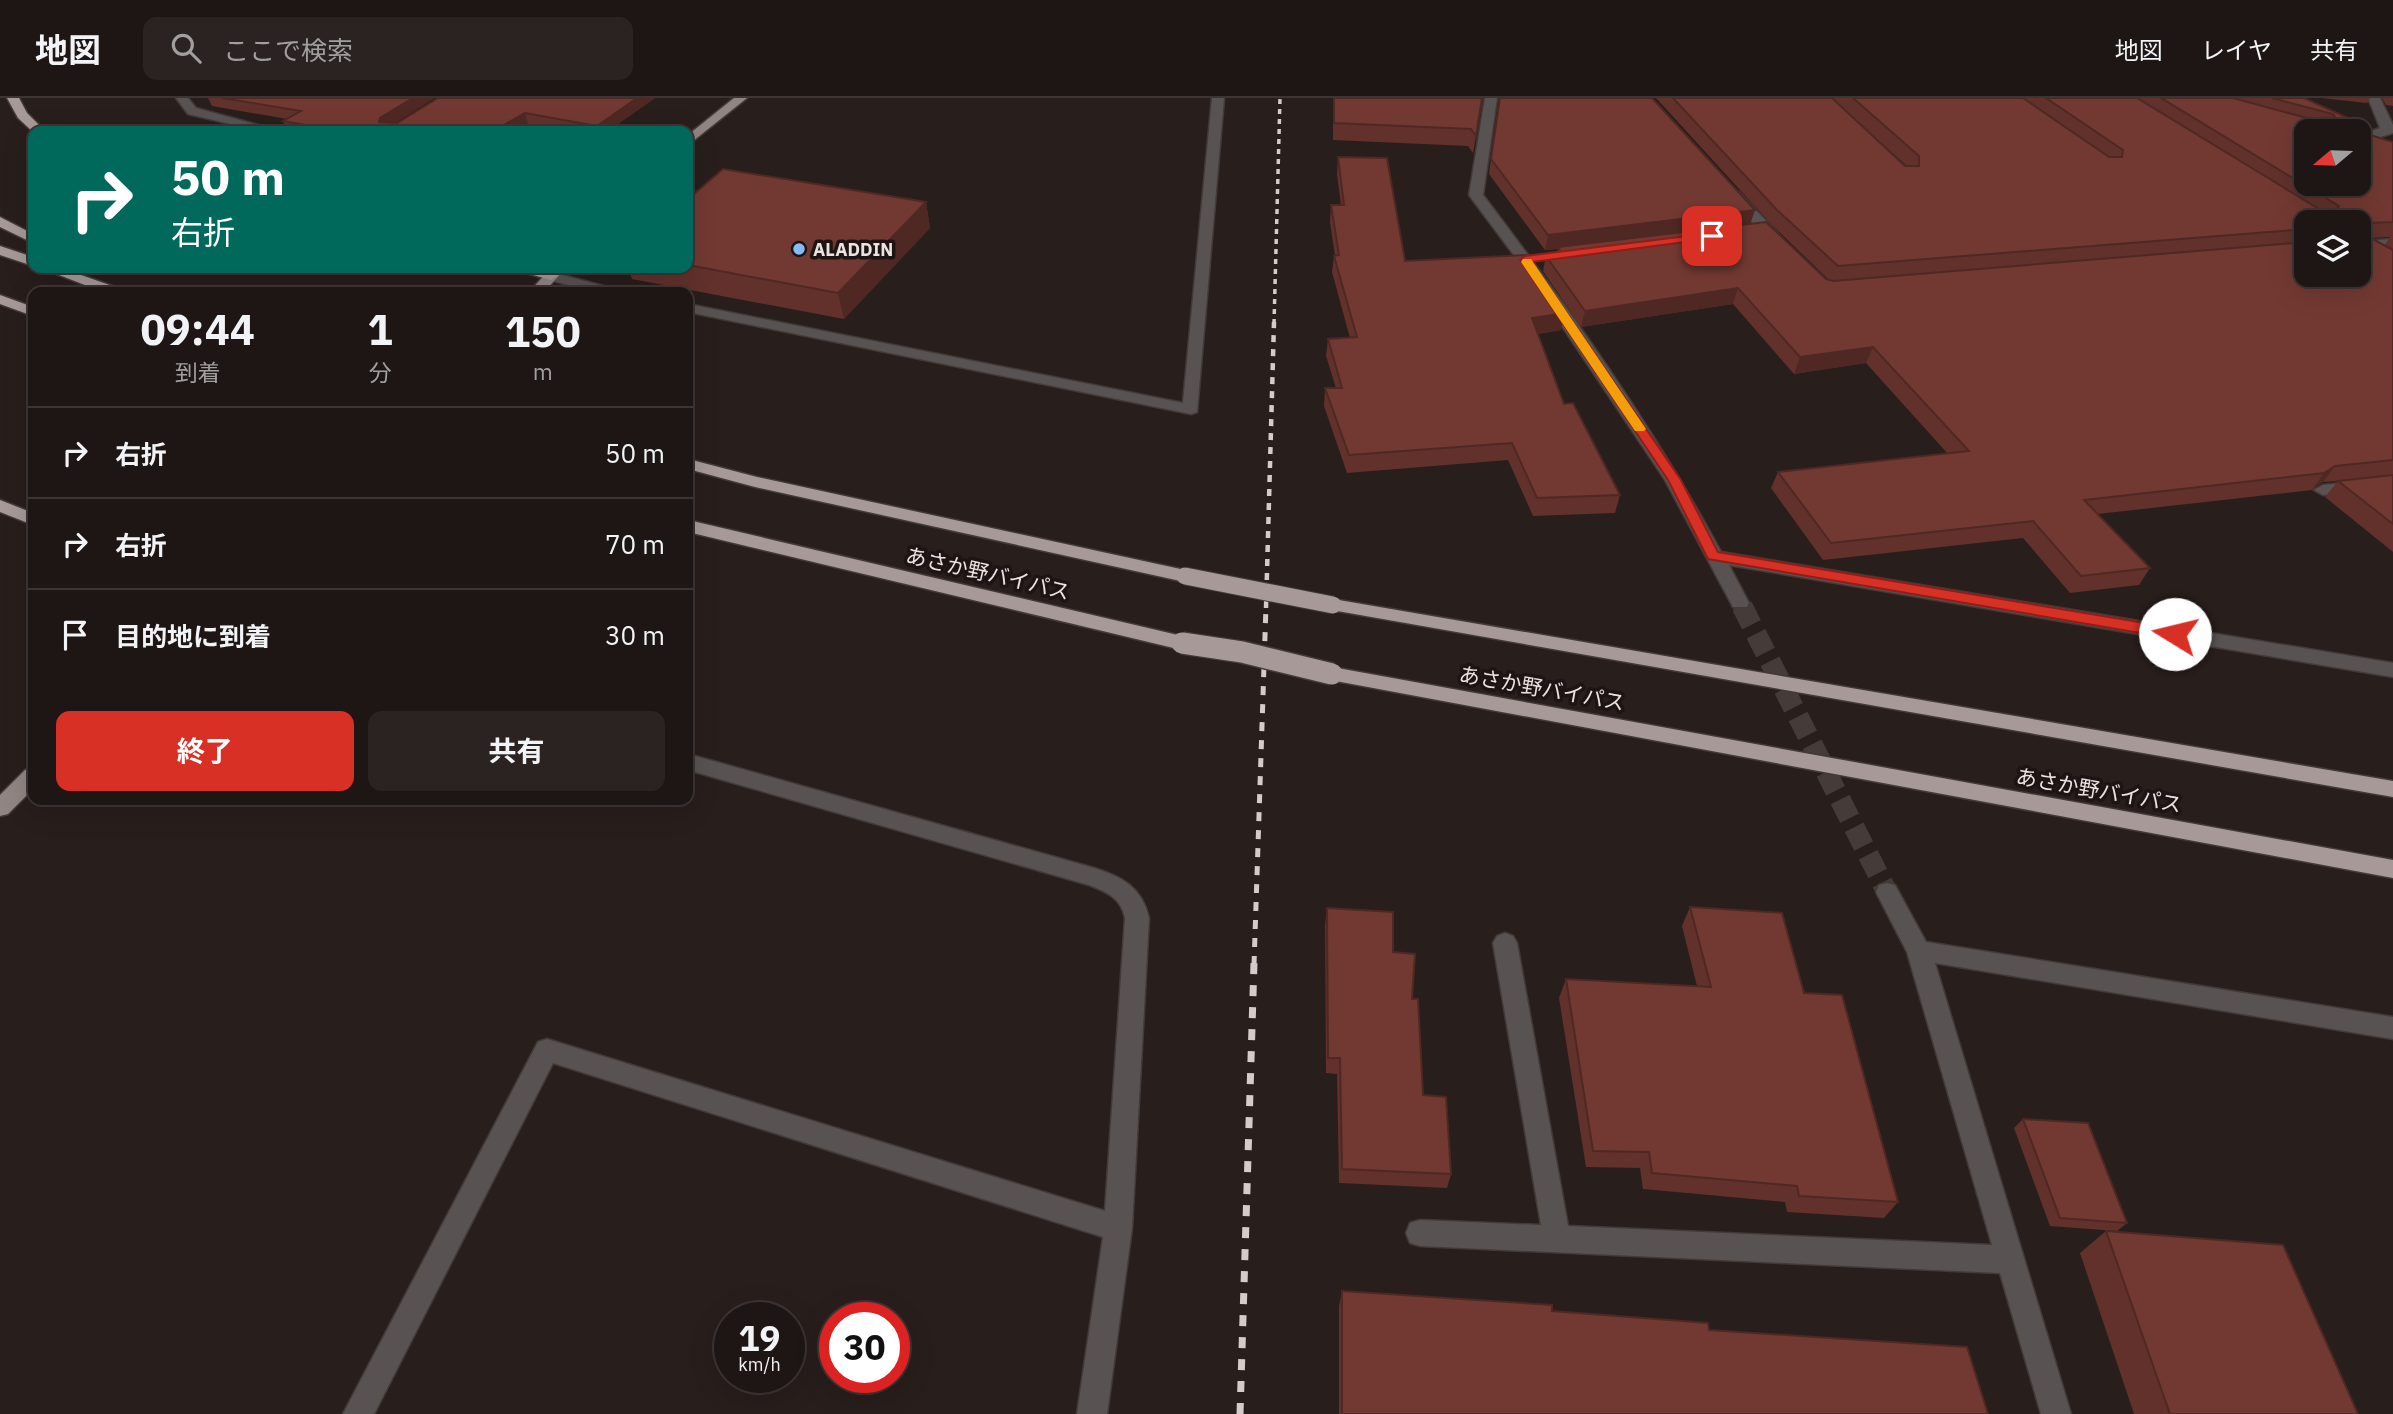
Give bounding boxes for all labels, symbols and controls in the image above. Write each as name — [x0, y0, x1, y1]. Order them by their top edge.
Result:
search box — [143, 17, 633, 80]
text: 地図 — [35, 28, 101, 71]
icon: search — [167, 29, 205, 67]
text: ここで検索 — [223, 33, 353, 67]
text: 地図 — [2115, 34, 2163, 66]
text: レイヤ — [2201, 34, 2272, 66]
text: 共有 — [2310, 34, 2358, 66]
north arrow — [2294, 119, 2371, 196]
map controls — [2294, 119, 2371, 287]
text: 50 m — [171, 145, 285, 208]
icon: right — [56, 154, 147, 245]
pin — [1682, 206, 1742, 266]
button: layers — [2294, 210, 2371, 287]
text: 右折 — [171, 211, 235, 253]
icon: arrive — [1693, 217, 1731, 255]
place label: ALADDIN — [813, 238, 893, 261]
marker: ALADDIN — [791, 241, 807, 257]
text: 09:44 — [140, 302, 255, 357]
text: 1 — [367, 302, 393, 357]
text: 150 — [505, 304, 581, 359]
text: m — [533, 356, 553, 386]
text: 到着 — [175, 357, 221, 387]
text: 分 — [369, 357, 392, 387]
icon: right — [56, 434, 94, 472]
text: 50 m — [605, 436, 665, 470]
text: 右折 — [115, 437, 167, 471]
icon: right — [56, 525, 94, 563]
text: 70 m — [605, 527, 665, 561]
text: 右折 — [115, 528, 167, 562]
street label: あさか野バイパス — [903, 541, 1073, 605]
position arrow — [2138, 597, 2212, 671]
icon: arrive — [56, 616, 94, 654]
text: 30 m — [605, 618, 665, 652]
text: 目的地に到着 — [115, 619, 271, 653]
street label: あさか野バイパス — [1457, 660, 1627, 716]
button: 終了 — [56, 711, 354, 791]
button: 共有 — [368, 711, 665, 791]
street label: あさか野バイパス — [2014, 762, 2184, 818]
speed limit sign: 30 — [819, 1302, 910, 1393]
text: 19 — [738, 1315, 781, 1361]
text: km/h — [738, 1353, 781, 1376]

